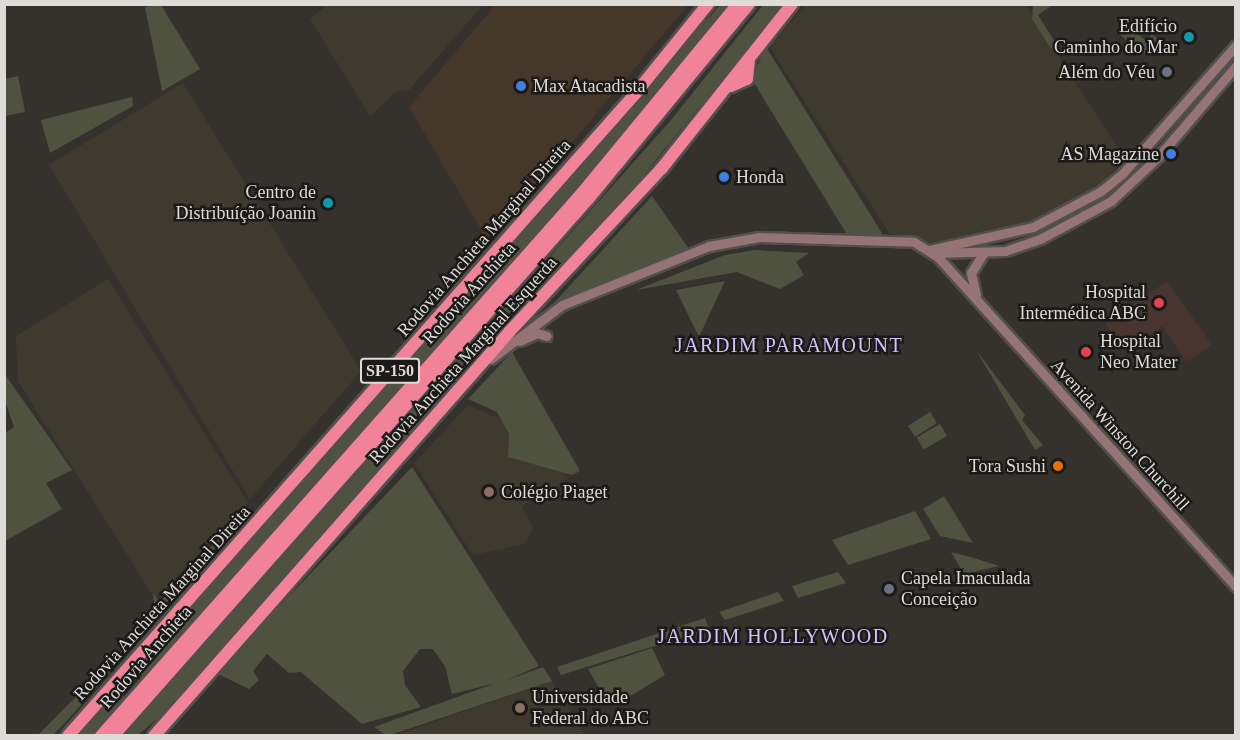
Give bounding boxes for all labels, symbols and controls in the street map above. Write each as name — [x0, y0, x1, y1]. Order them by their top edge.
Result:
place label: Edifício Caminho do Mar — [1054, 16, 1177, 58]
marker: Edifício Caminho do Mar — [1182, 30, 1196, 44]
place label: Além do Véu — [1058, 61, 1155, 83]
marker: Além do Véu — [1160, 65, 1174, 79]
place label: Max Atacadista — [533, 75, 646, 97]
marker: Max Atacadista — [514, 79, 528, 93]
street label: Rodovia Anchieta Marginal Direita — [392, 135, 576, 341]
place label: AS Magazine — [1061, 143, 1159, 165]
marker: AS Magazine — [1164, 147, 1178, 161]
place label: Honda — [736, 166, 784, 188]
marker: Honda — [717, 170, 731, 184]
place label: Centro de Distribuíção Joanin — [176, 182, 316, 224]
marker: Centro de Distribuíção Joanin — [321, 196, 335, 210]
street label: Rodovia Anchieta — [417, 237, 521, 349]
street label: Rodovia Anchieta Marginal Esquerda — [364, 252, 562, 468]
place label: Hospital Intermédica ABC — [1019, 282, 1146, 324]
marker: Hospital Intermédica ABC — [1150, 294, 1168, 312]
place label: Hospital Neo Mater — [1100, 331, 1177, 374]
district label: JARDIM PARAMOUNT — [675, 333, 903, 357]
marker: Hospital Neo Mater — [1077, 343, 1095, 361]
street label: Avenida Winston Churchill — [1046, 355, 1194, 515]
road number: SP-150 — [360, 358, 420, 384]
place label: Tora Sushi — [969, 455, 1046, 477]
marker: Tora Sushi — [1051, 459, 1065, 473]
place label: Colégio Piaget — [501, 481, 607, 503]
marker: Colégio Piaget — [482, 485, 496, 499]
street label: Rodovia Anchieta Marginal Direita — [69, 501, 255, 705]
place label: Capela Imaculada Conceição — [901, 568, 1030, 610]
marker: Capela Imaculada Conceição — [882, 582, 896, 596]
street label: Rodovia Anchieta — [95, 601, 197, 713]
district label: JARDIM HOLLYWOOD — [657, 624, 889, 648]
place label: Universidade Federal do ABC — [532, 687, 650, 730]
marker: Universidade Federal do ABC — [513, 701, 527, 715]

